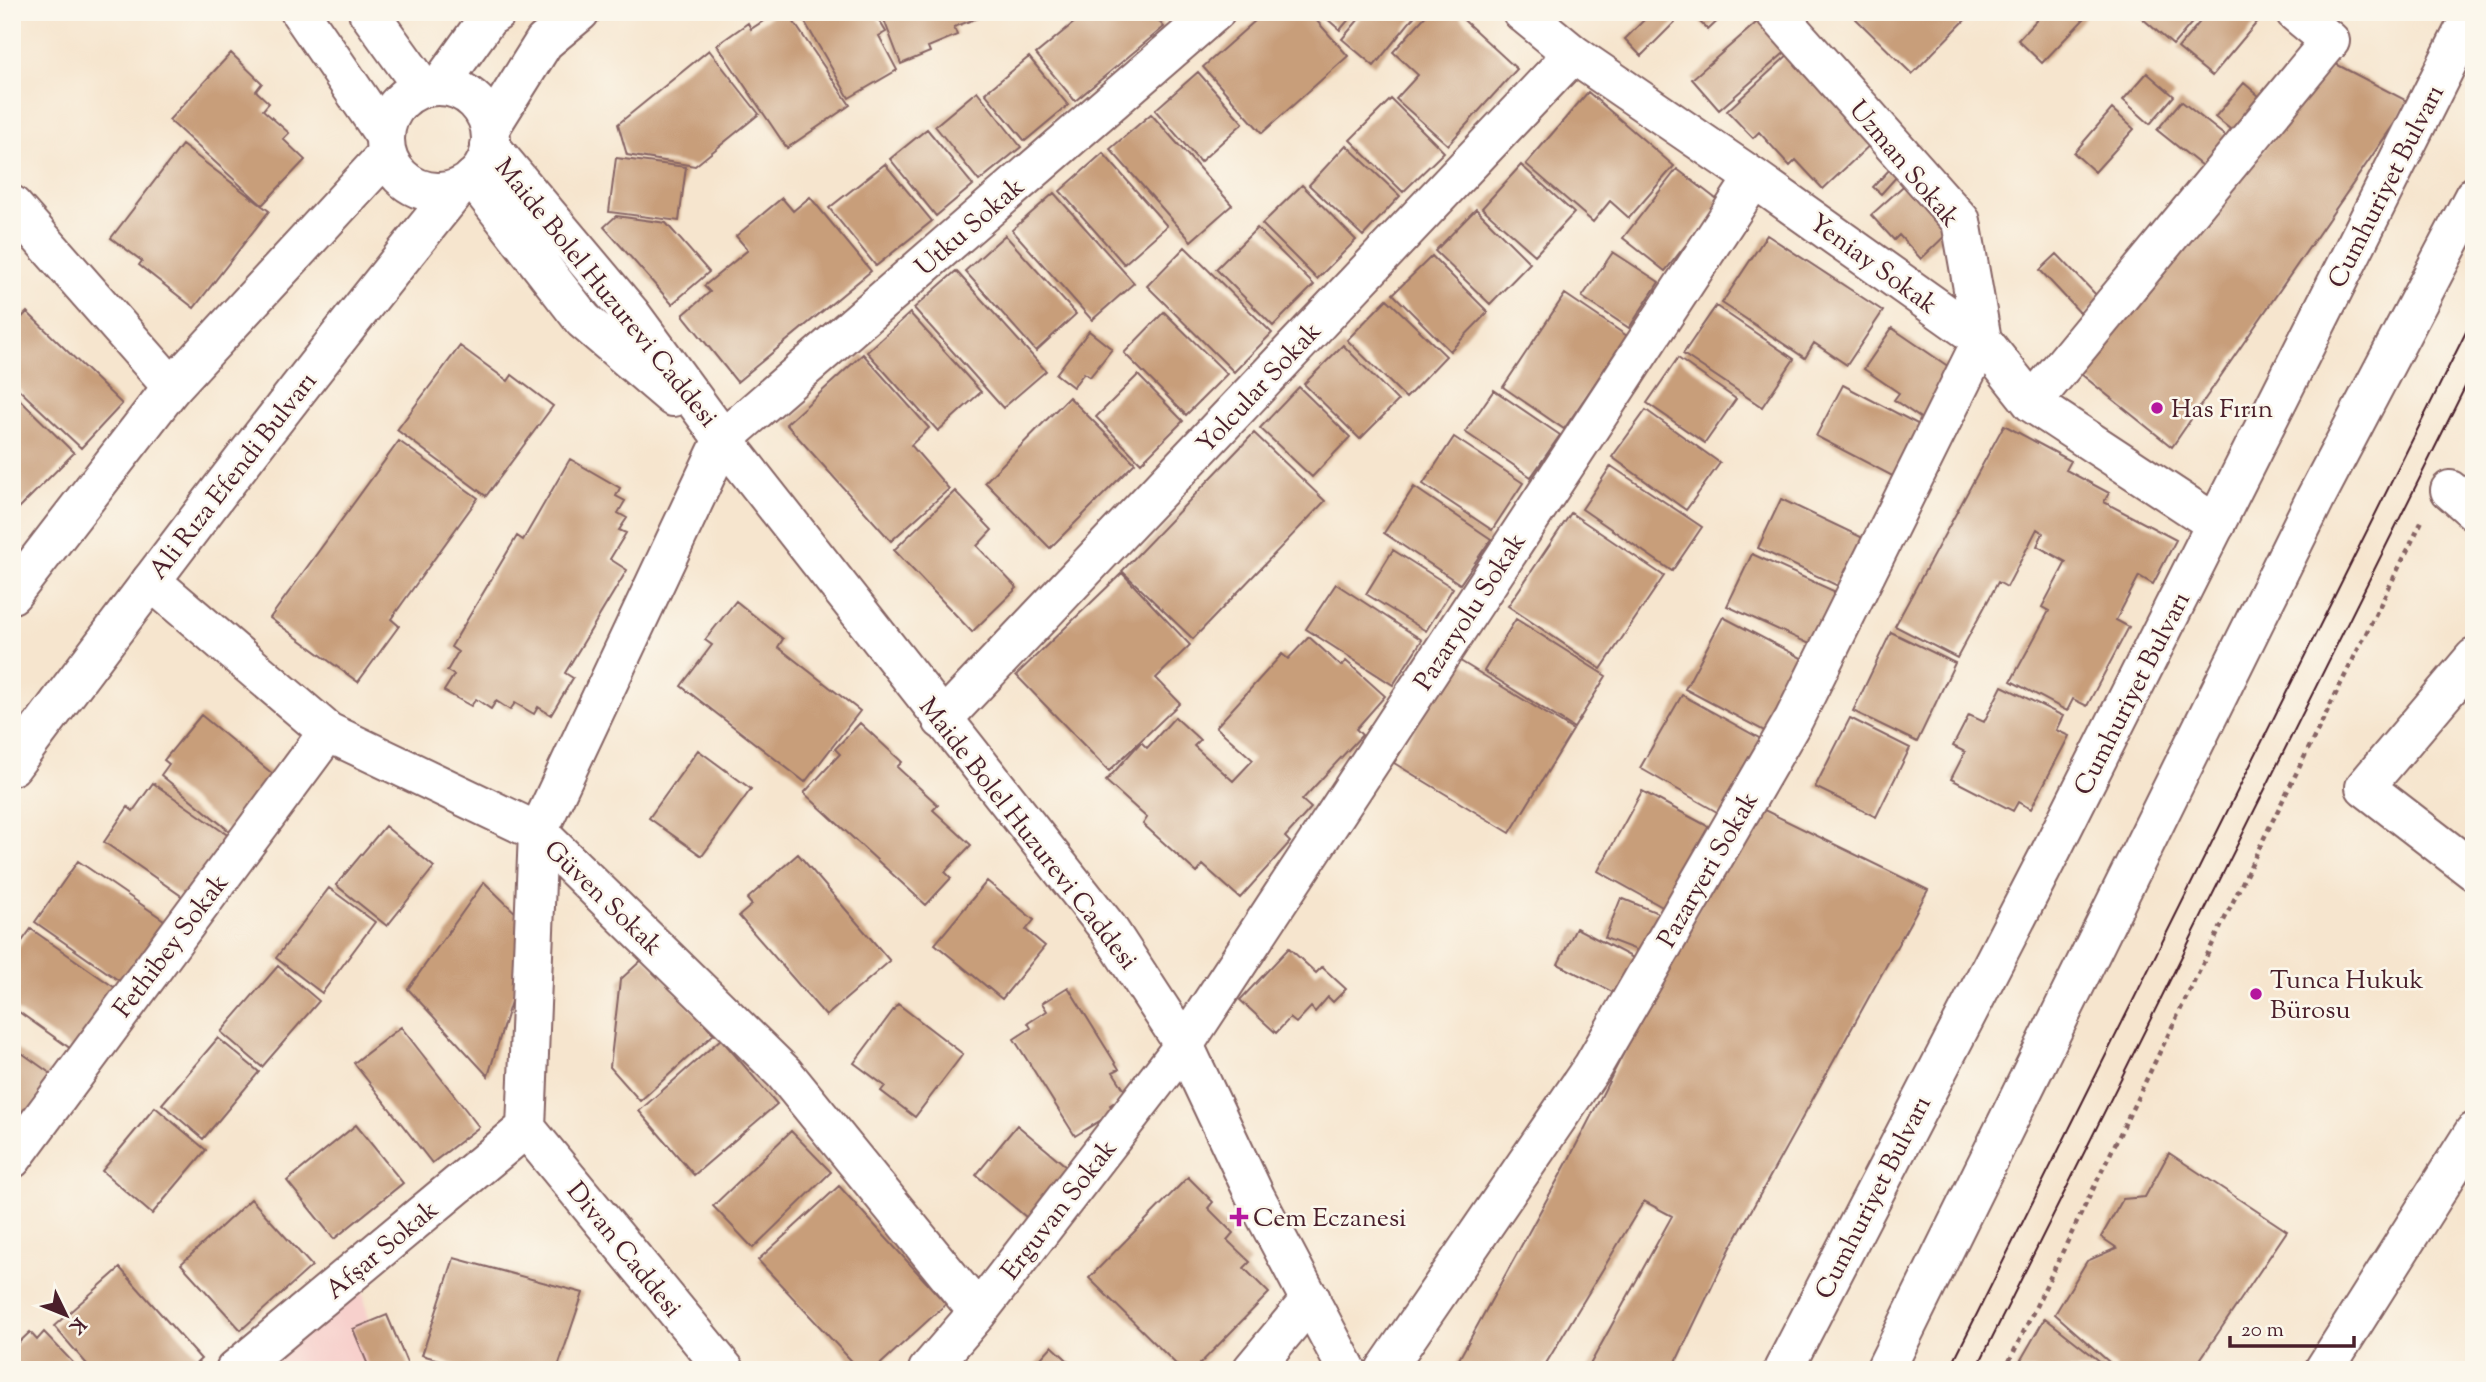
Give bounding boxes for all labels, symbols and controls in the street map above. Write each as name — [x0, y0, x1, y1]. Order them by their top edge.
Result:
street label: Cumhuriyet Bulvarı — [2320, 79, 2454, 295]
street label: Uzman Sokak — [1839, 93, 1967, 236]
street label: Maide Bolel Huzurevi Caddesi — [485, 151, 725, 436]
street label: Utku Sokak — [908, 170, 1033, 286]
street label: Yeniay Sokak — [1801, 206, 1944, 324]
street label: Yolcular Sokak — [1189, 315, 1331, 463]
street label: Ali Rıza Efendi Bulvarı — [141, 365, 327, 588]
place label: Has Fırın — [2171, 392, 2273, 429]
marker: Has Fırın — [2149, 400, 2165, 416]
street label: Pazaryolu Sokak — [1406, 526, 1536, 699]
street label: Cumhuriyet Bulvarı — [2066, 586, 2200, 802]
street label: Maide Bolel Huzurevi Caddesi — [909, 691, 1145, 979]
street label: Pazaryeri Sokak — [1649, 785, 1769, 955]
street label: Güven Sokak — [535, 833, 670, 965]
street label: Fethibey Sokak — [106, 867, 238, 1026]
place label: Tunca Hukuk Bürosu — [2270, 963, 2424, 1030]
marker: Tunca Hukuk Bürosu — [2248, 986, 2264, 1002]
street label: Cumhuriyet Bulvarı — [1807, 1090, 1941, 1306]
street label: Erguvan Sokak — [993, 1132, 1127, 1289]
street label: Divan Caddesi — [557, 1175, 689, 1326]
street label: Afşar Sokak — [318, 1193, 447, 1309]
place label: Cem Eczanesi — [1253, 1201, 1406, 1238]
marker: Cem Eczanesi — [1231, 1209, 1247, 1225]
north arrow — [32, 1280, 102, 1350]
scale bar — [2230, 1305, 2355, 1349]
text: K — [62, 1311, 91, 1339]
text: 20 m — [2241, 1316, 2284, 1346]

